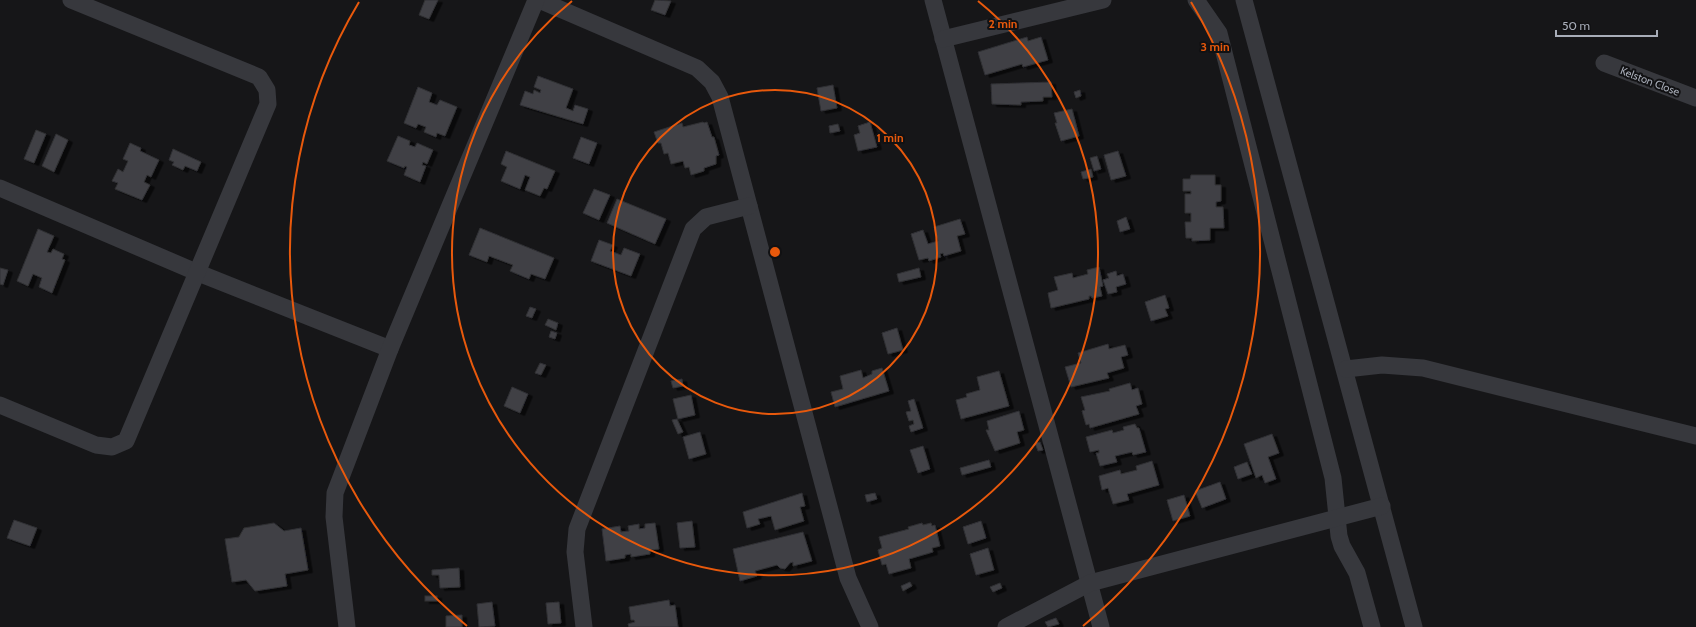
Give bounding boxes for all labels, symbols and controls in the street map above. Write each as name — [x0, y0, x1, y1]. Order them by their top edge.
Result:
scale bar — [1556, 12, 1657, 38]
text: 2 min — [989, 16, 1017, 31]
text: 50 m — [1562, 18, 1590, 33]
text: 3 min — [1200, 39, 1230, 54]
street label: Kelston Close — [1618, 63, 1682, 99]
text: 1 min — [876, 130, 904, 145]
centre of rings — [768, 245, 782, 259]

